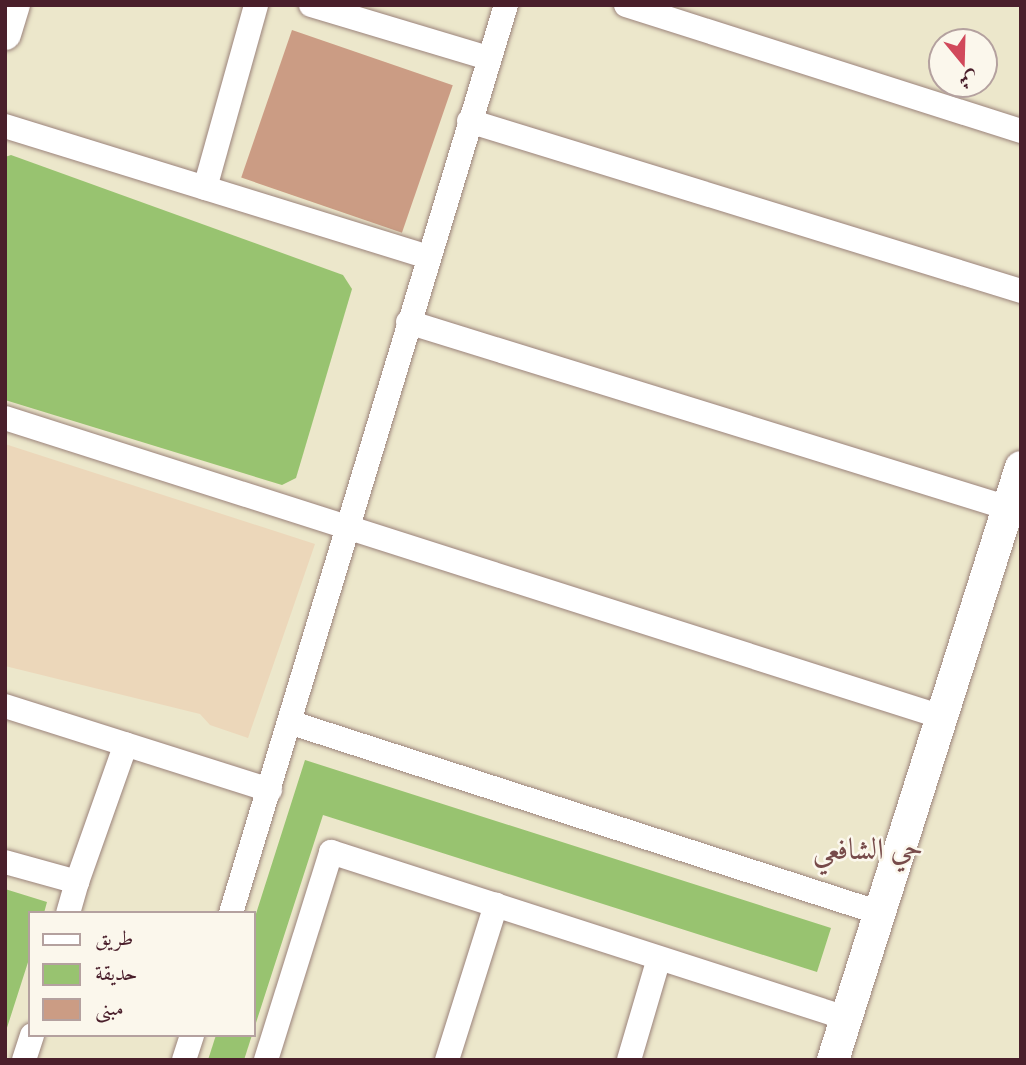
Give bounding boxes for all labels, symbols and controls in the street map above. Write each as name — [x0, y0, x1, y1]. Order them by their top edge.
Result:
north arrow — [928, 28, 998, 98]
text: ش — [956, 65, 983, 97]
district label: حي الشافعي — [813, 830, 923, 866]
legend — [28, 911, 256, 1037]
text: طريق — [95, 922, 133, 953]
text: حديقة — [95, 957, 138, 988]
text: مبنى — [95, 992, 124, 1023]

